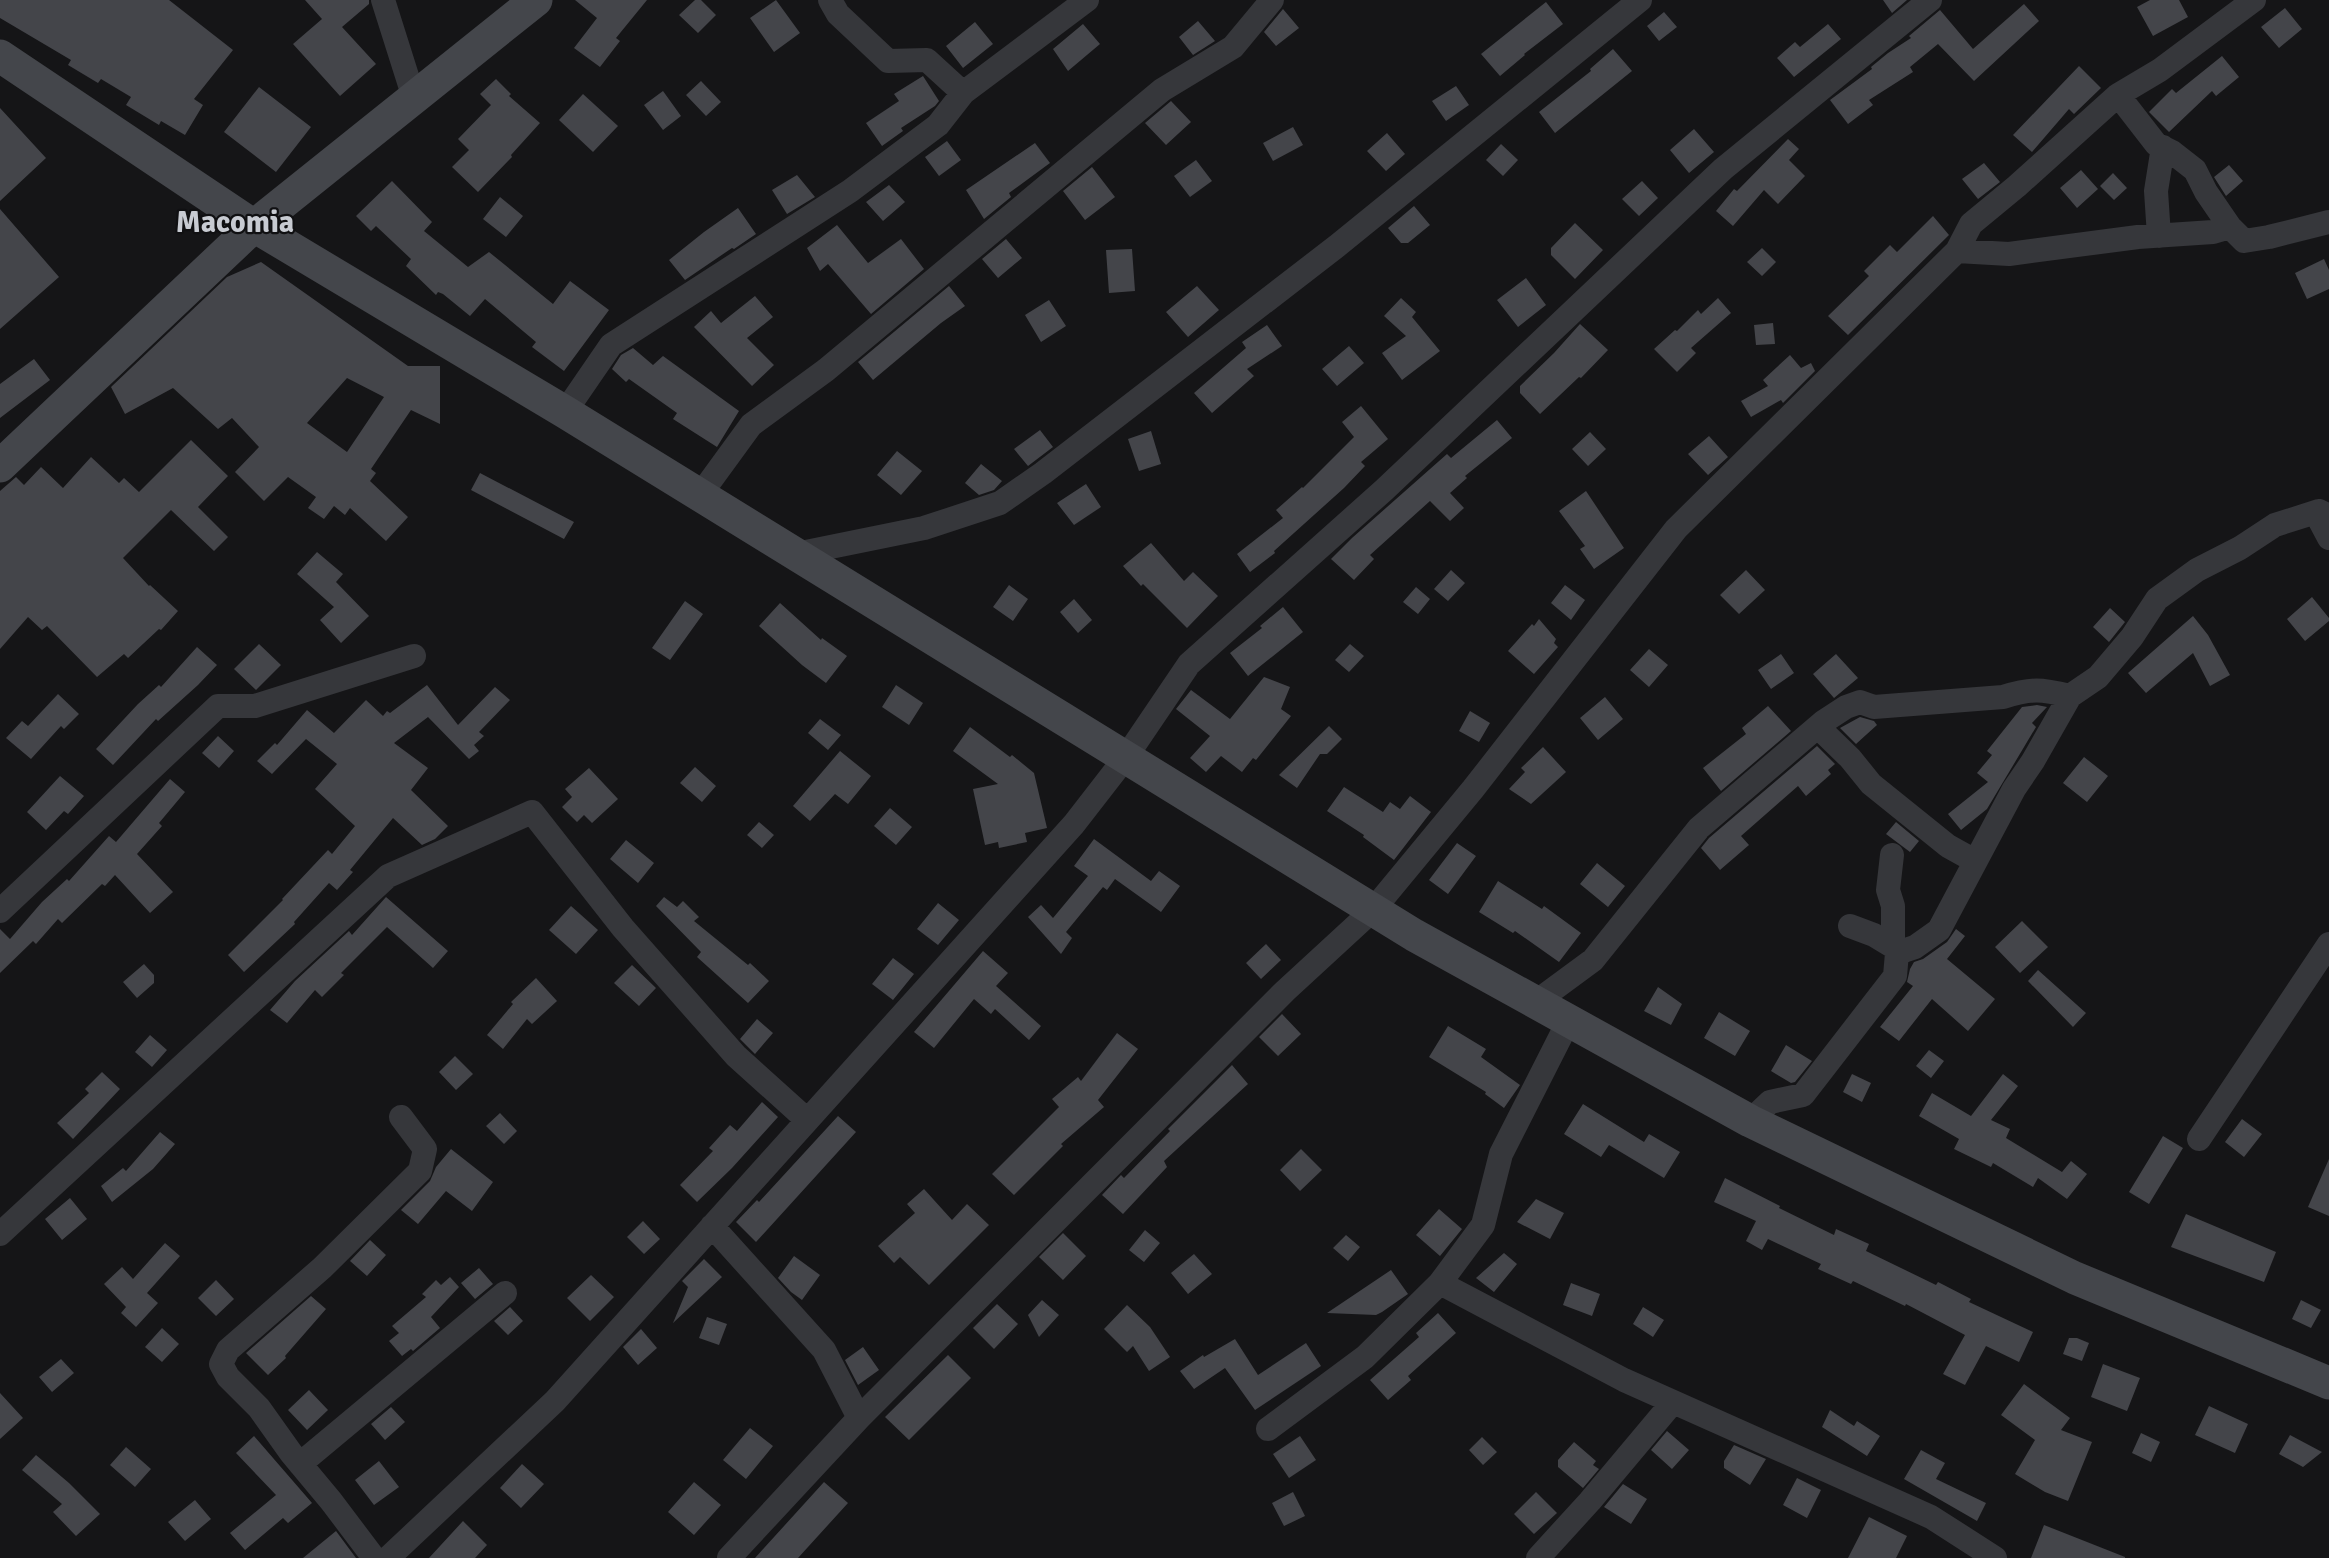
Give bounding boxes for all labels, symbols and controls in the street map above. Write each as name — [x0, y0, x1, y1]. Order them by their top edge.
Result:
district label: Macomia — [176, 204, 294, 241]

